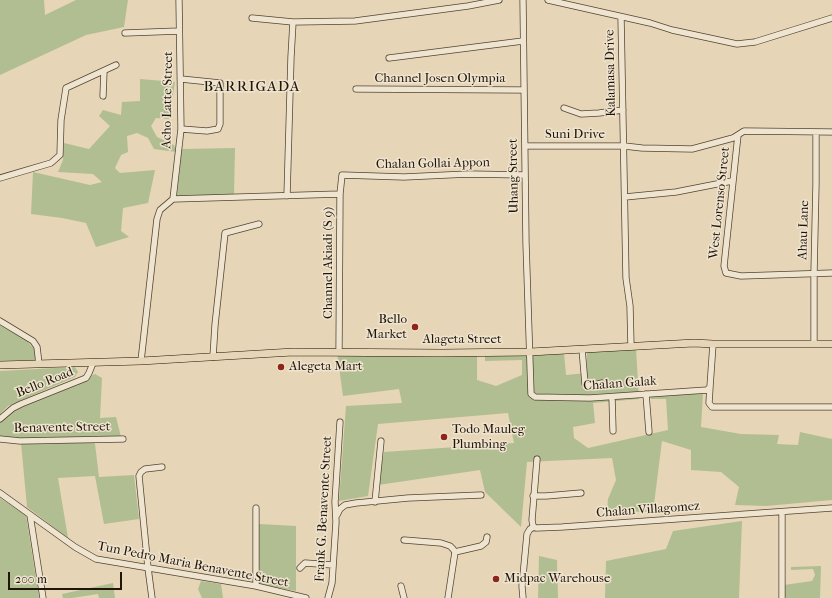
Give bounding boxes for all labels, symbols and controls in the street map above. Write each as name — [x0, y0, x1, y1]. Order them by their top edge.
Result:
street label: Kalamasa Drive — [602, 29, 620, 117]
street label: Acho Latte Street — [159, 51, 177, 149]
street label: Channel Josen Olympia — [375, 71, 505, 87]
district label: BARRIGADA — [203, 78, 301, 96]
street label: Suni Drive — [545, 127, 605, 143]
street label: Uhang Street — [506, 138, 522, 214]
street label: West Lorenso Street — [706, 146, 734, 260]
street label: Chalan Gollai Appon — [376, 155, 490, 173]
street label: Ahau Lane — [795, 200, 813, 260]
street label: Channel Akiadi (S 9) — [321, 207, 337, 319]
place label: Bello Market — [366, 312, 407, 343]
marker: Bello Market — [410, 322, 420, 332]
street label: Alageta Street — [422, 332, 502, 348]
place label: Alegeta Mart — [289, 359, 362, 375]
marker: Alegeta Mart — [276, 362, 286, 372]
street label: Bello Road — [14, 364, 76, 402]
street label: Chalan Galak — [583, 374, 657, 394]
street label: Benavente Street — [14, 419, 110, 437]
place label: Todo Mauleg Plumbing — [452, 422, 525, 453]
marker: Todo Mauleg Plumbing — [439, 432, 449, 442]
street label: Frank G. Benavente Street — [312, 435, 336, 583]
street label: Chalan Villagomez — [596, 499, 700, 521]
street label: Tun Pedro Maria Benavente Street — [96, 539, 290, 591]
scale bar — [10, 564, 124, 590]
place label: Midpac Warehouse — [504, 571, 610, 587]
text: 200 m — [15, 572, 47, 586]
marker: Midpac Warehouse — [491, 574, 501, 584]

